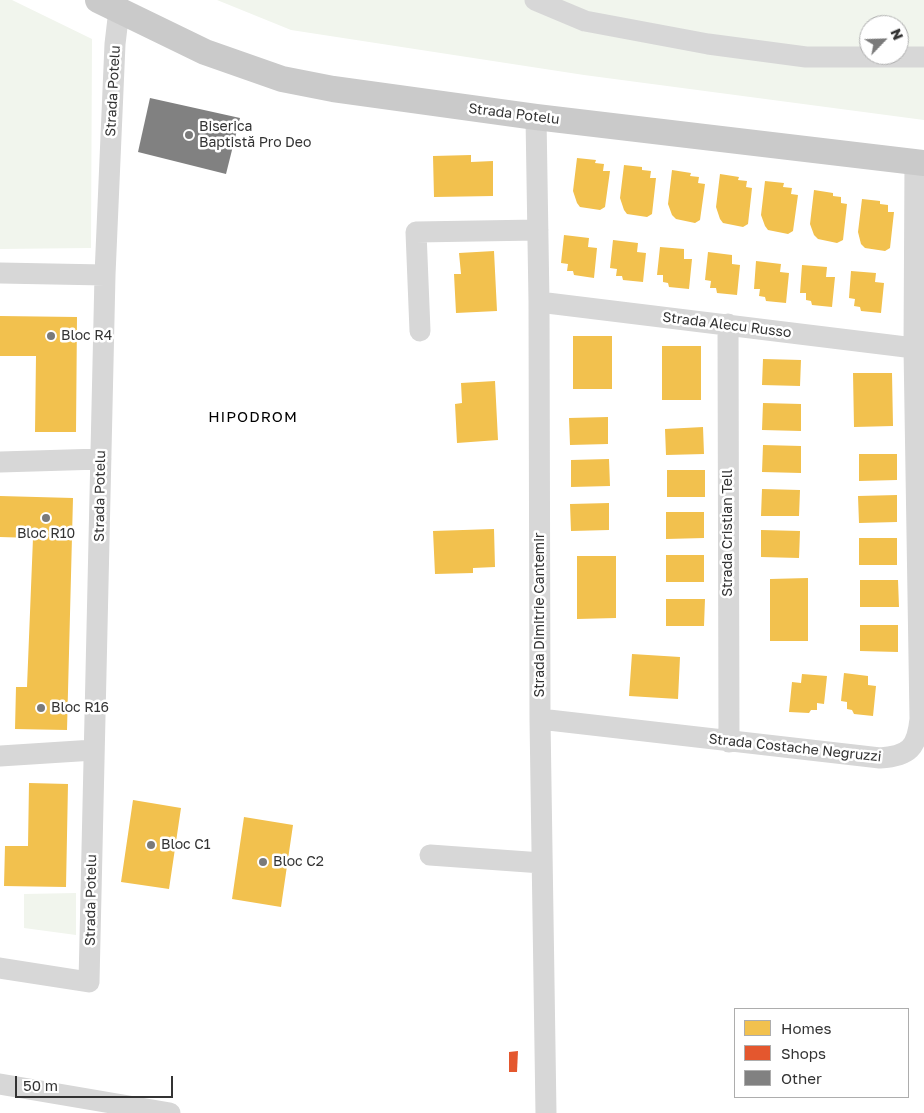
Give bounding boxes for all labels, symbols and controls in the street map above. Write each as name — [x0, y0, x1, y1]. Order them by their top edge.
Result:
north arrow — [859, 15, 909, 65]
text: N — [887, 26, 907, 42]
street label: Strada Potelu — [102, 45, 124, 137]
street label: Strada Potelu — [468, 100, 560, 128]
place label: Biserica Baptistă Pro Deo — [199, 119, 311, 152]
marker: Biserica Baptistă Pro Deo — [183, 129, 195, 141]
street label: Strada Alecu Russo — [662, 309, 792, 341]
place label: Bloc R4 — [61, 328, 112, 344]
marker: Bloc R4 — [45, 330, 57, 342]
district label: HIPODROM — [207, 408, 299, 426]
street label: Strada Potelu — [91, 450, 109, 542]
street label: Strada Cristian Tell — [720, 469, 736, 597]
marker: Bloc R10 — [40, 512, 52, 524]
place label: Bloc R10 — [17, 526, 75, 542]
street label: Strada Dimitrie Cantemir — [532, 533, 548, 697]
place label: Bloc R16 — [51, 700, 109, 716]
marker: Bloc R16 — [35, 702, 47, 714]
street label: Strada Costache Negruzzi — [708, 731, 882, 765]
place label: Bloc C1 — [161, 837, 211, 853]
marker: Bloc C1 — [145, 839, 157, 851]
street label: Strada Potelu — [82, 854, 100, 946]
place label: Bloc C2 — [273, 854, 324, 870]
marker: Bloc C2 — [257, 856, 269, 868]
legend — [734, 1008, 909, 1098]
text: Homes — [781, 1019, 831, 1037]
text: Shops — [781, 1044, 826, 1062]
scale bar — [18, 1066, 175, 1098]
text: Other — [781, 1069, 822, 1087]
text: 50 m — [23, 1076, 58, 1094]

